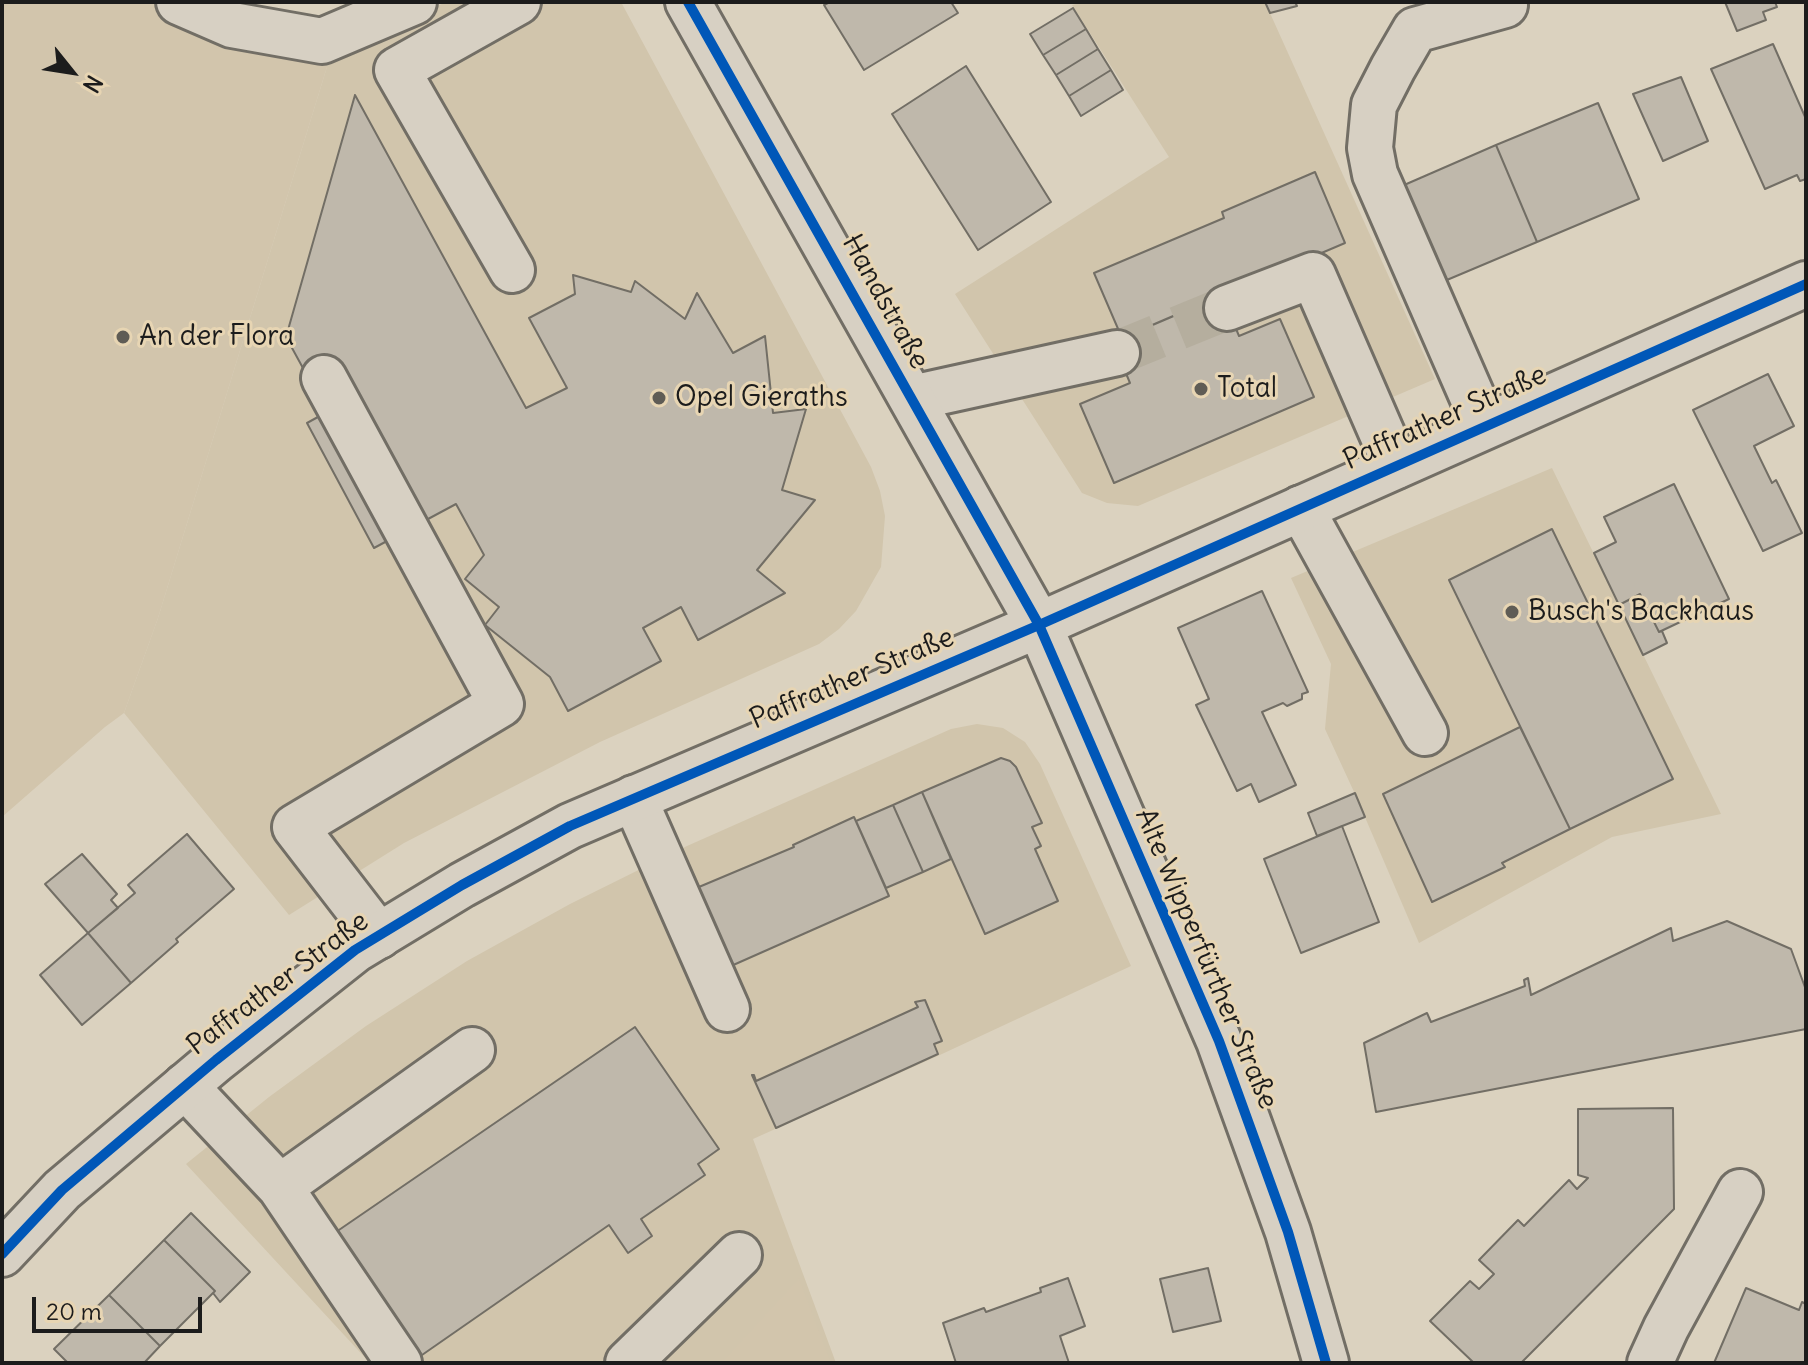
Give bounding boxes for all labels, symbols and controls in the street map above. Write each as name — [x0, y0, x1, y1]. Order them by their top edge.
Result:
north arrow — [32, 32, 112, 112]
text: N — [77, 70, 109, 98]
street label: Handstraße — [834, 229, 936, 375]
place label: An der Flora — [139, 320, 294, 354]
marker: An der Flora — [114, 328, 132, 346]
street label: Paffrather Straße — [1338, 358, 1552, 478]
place label: Total — [1217, 372, 1277, 406]
marker: Total — [1192, 380, 1210, 398]
place label: Opel Gieraths — [675, 381, 848, 415]
marker: Opel Gieraths — [650, 389, 668, 407]
place label: Busch's Backhaus — [1528, 595, 1754, 629]
marker: Busch's Backhaus — [1503, 603, 1521, 621]
street label: Paffrather Straße — [745, 621, 959, 737]
street label: Alte Wipperfürther Straße — [1127, 804, 1285, 1114]
street label: Paffrather Straße — [181, 905, 375, 1063]
scale bar — [36, 1281, 206, 1331]
text: 20 m — [46, 1296, 102, 1326]

